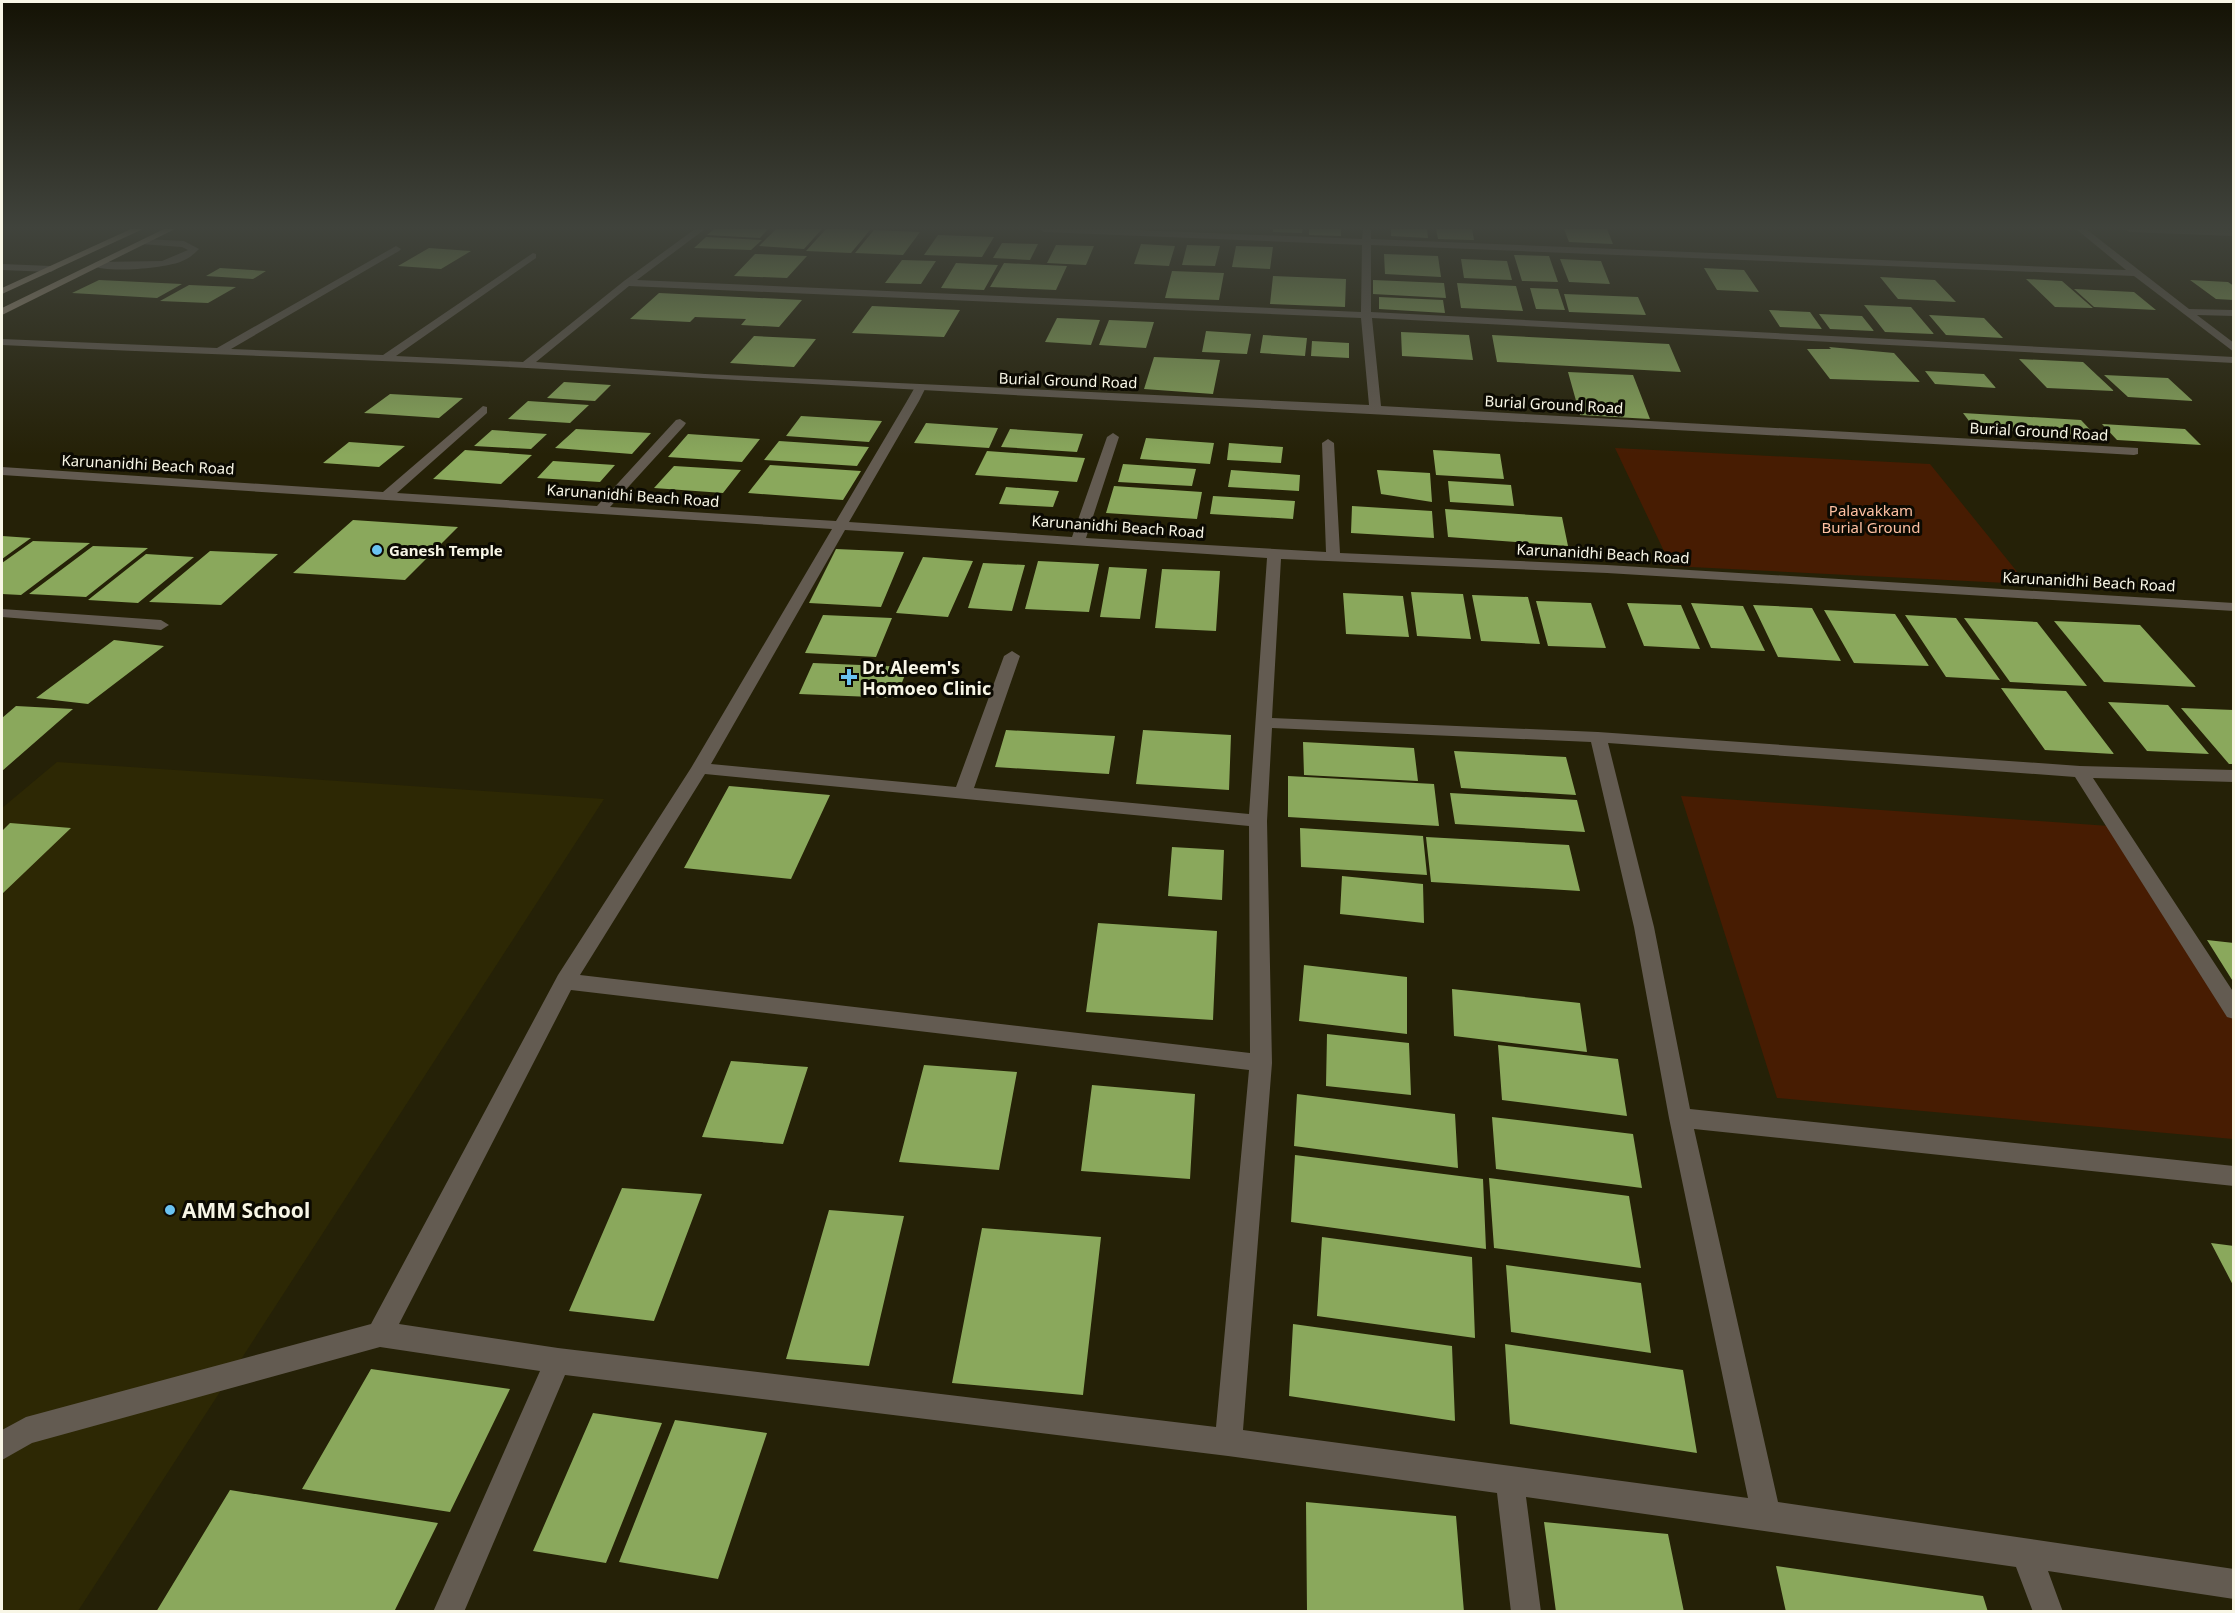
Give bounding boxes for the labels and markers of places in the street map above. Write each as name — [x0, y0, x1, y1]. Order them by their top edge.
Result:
place label: Ganesh Temple — [389, 540, 503, 560]
marker: Ganesh Temple — [370, 543, 384, 557]
place label: Dr. Aleem's Homoeo Clinic — [862, 655, 991, 700]
marker: Dr. Aleem's Homoeo Clinic — [840, 668, 858, 686]
place label: AMM School — [182, 1196, 310, 1224]
marker: AMM School — [163, 1203, 177, 1217]

